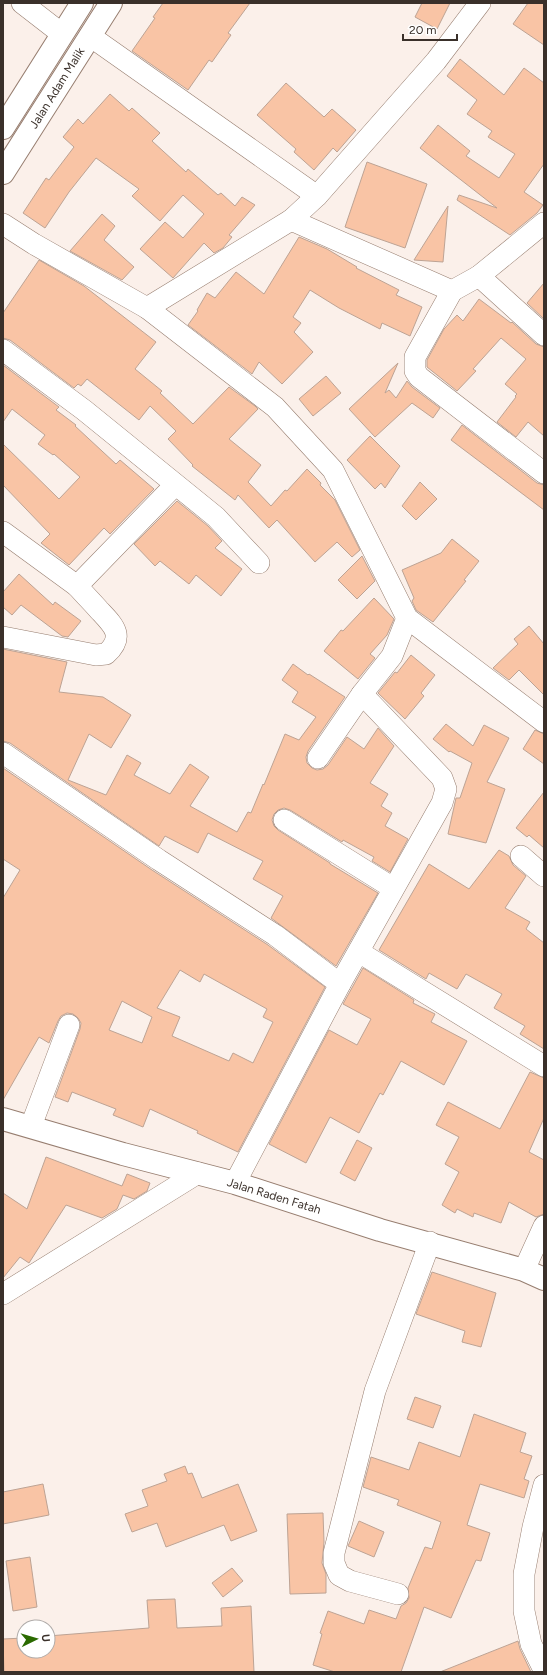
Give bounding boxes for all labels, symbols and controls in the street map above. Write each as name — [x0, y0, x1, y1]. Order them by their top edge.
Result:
scale bar — [403, 16, 457, 42]
text: 20 m — [409, 23, 437, 37]
street label: Jalan Adam Malik — [27, 45, 88, 131]
street label: Jalan Raden Fatah — [225, 1175, 323, 1217]
north arrow — [16, 1619, 56, 1659]
text: U — [39, 1634, 52, 1643]

